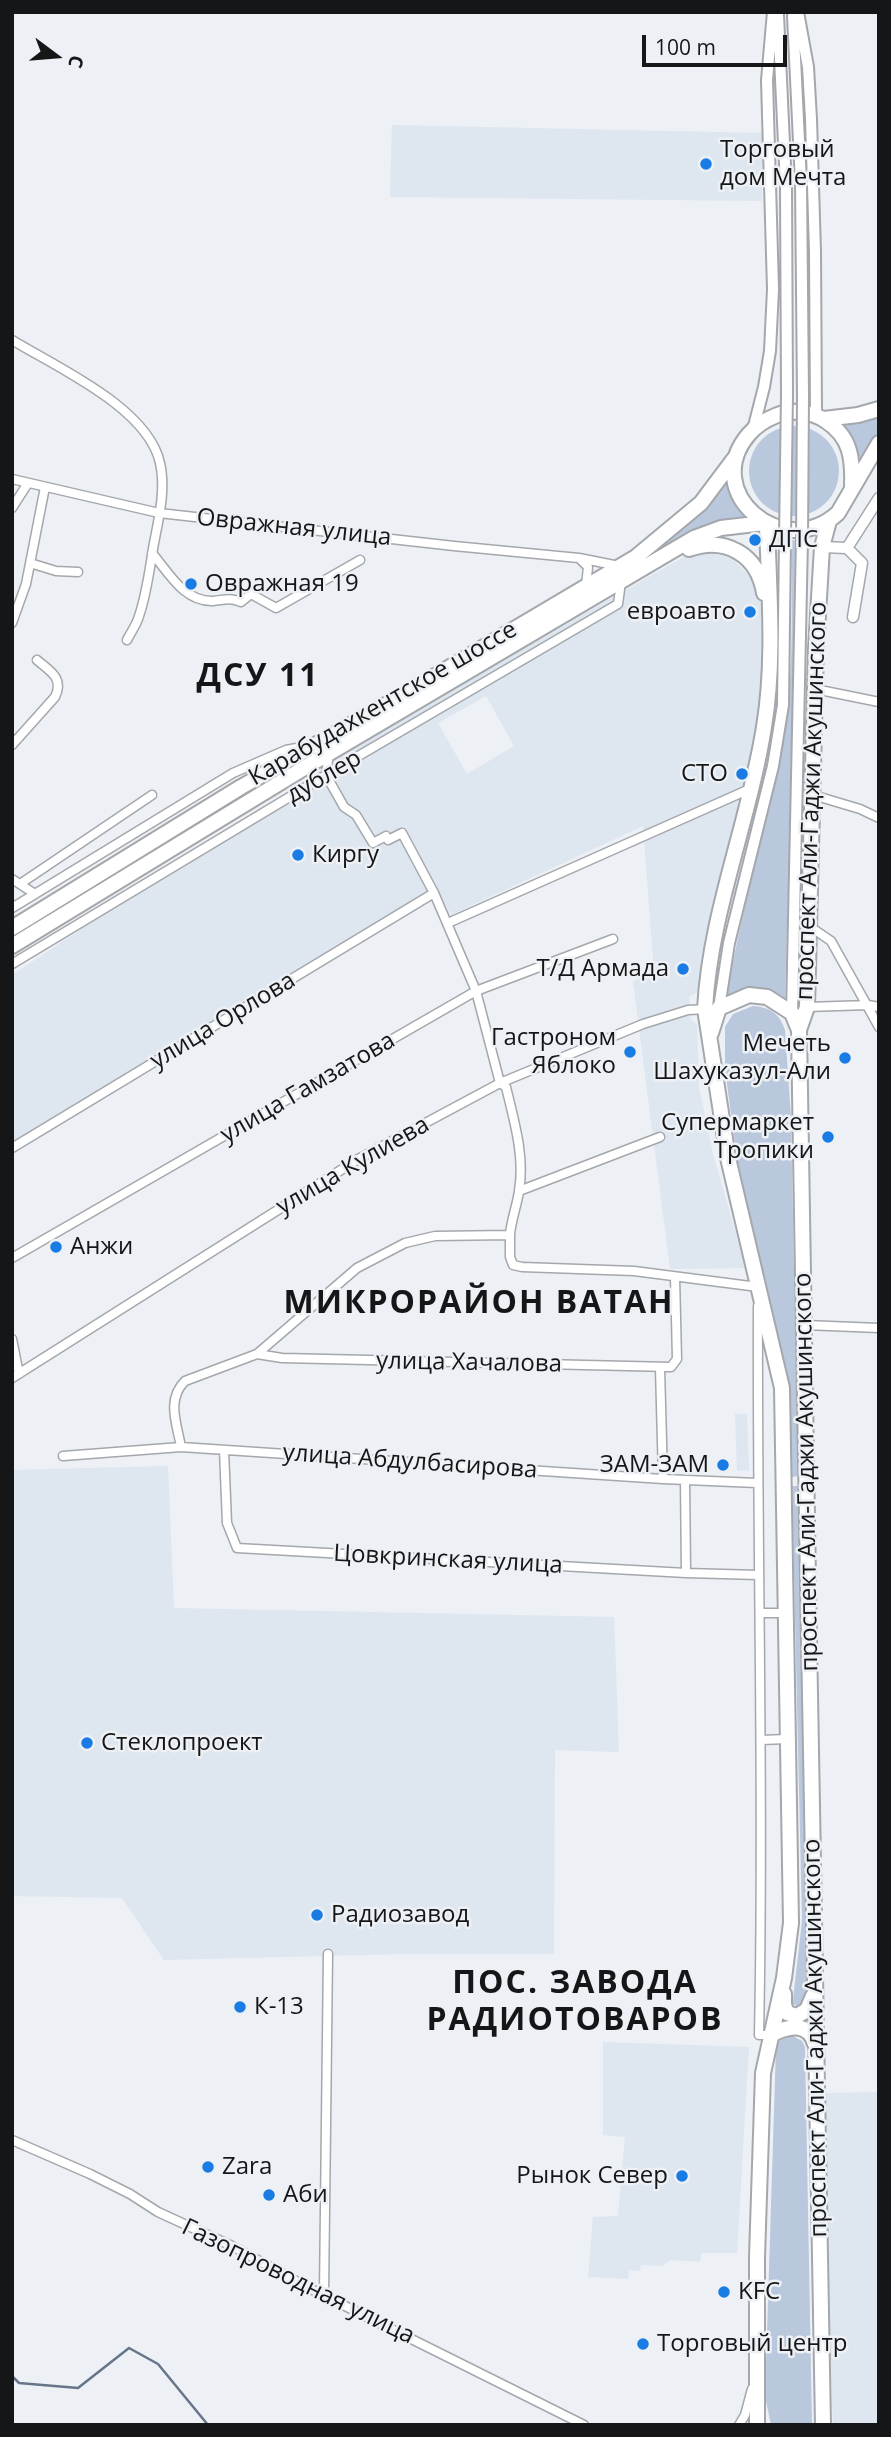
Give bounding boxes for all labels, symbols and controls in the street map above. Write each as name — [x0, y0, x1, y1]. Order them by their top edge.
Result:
north arrow — [21, 21, 91, 91]
scale bar — [646, 21, 791, 65]
text: 100 m — [655, 33, 716, 61]
text: С — [62, 52, 90, 71]
place label: Торговый дом Мечта — [720, 136, 846, 192]
marker: Торговый дом Мечта — [698, 156, 714, 172]
street label: Овражная улица — [195, 503, 393, 553]
place label: ДПС — [769, 526, 818, 554]
marker: ДПС — [747, 532, 763, 548]
place label: Овражная 19 — [205, 570, 359, 598]
marker: Овражная 19 — [183, 576, 199, 592]
place label: евроавто — [627, 598, 736, 626]
street label: проспект Али-Гаджи Акушинского — [791, 601, 833, 1001]
marker: евроавто — [742, 604, 758, 620]
street label: Карабудахкентское шоссе — [244, 615, 522, 793]
district label: ДСУ 11 — [197, 658, 319, 696]
street label: дублер — [281, 744, 367, 810]
place label: СТО — [681, 760, 728, 788]
marker: СТО — [734, 766, 750, 782]
place label: Киргу — [312, 841, 379, 869]
marker: Киргу — [290, 847, 306, 863]
place label: Т/Д Армада — [536, 955, 669, 983]
marker: Т/Д Армада — [675, 961, 691, 977]
street label: улица Орлова — [145, 966, 301, 1076]
place label: Гастроном Яблоко — [491, 1024, 616, 1080]
street label: улица Гамзатова — [216, 1026, 400, 1150]
place label: Мечеть Шахуказул-Али — [653, 1030, 831, 1086]
marker: Гастроном Яблоко — [622, 1044, 638, 1060]
marker: Мечеть Шахуказул-Али — [837, 1050, 853, 1066]
place label: Супермаркет Тропики — [661, 1109, 814, 1165]
street label: улица Кулиева — [271, 1111, 435, 1221]
marker: Супермаркет Тропики — [820, 1129, 836, 1145]
place label: Анжи — [70, 1233, 133, 1261]
marker: Анжи — [48, 1239, 64, 1255]
street label: проспект Али-Гаджи Акушинского — [789, 1272, 825, 1672]
district label: МИКРОРАЙОН ВАТАН — [285, 1285, 673, 1323]
street label: улица Хачалова — [376, 1347, 562, 1379]
street label: улица Абдулбасирова — [282, 1439, 538, 1485]
place label: ЗАМ-ЗАМ — [600, 1451, 709, 1479]
marker: ЗАМ-ЗАМ — [715, 1457, 731, 1473]
street label: Цовкринская улица — [333, 1540, 563, 1580]
place label: Стеклопроект — [101, 1729, 263, 1757]
marker: Стеклопроект — [79, 1735, 95, 1751]
street label: проспект Али-Гаджи Акушинского — [798, 1838, 834, 2238]
place label: Радиозавод — [331, 1901, 469, 1929]
marker: Радиозавод — [309, 1907, 325, 1923]
district label: ПОС. ЗАВОДА РАДИОТОВАРОВ — [428, 1965, 722, 2040]
place label: К-13 — [254, 1993, 304, 2021]
marker: К-13 — [232, 1999, 248, 2015]
place label: Zara — [222, 2153, 272, 2181]
marker: Zara — [200, 2159, 216, 2175]
place label: Рынок Север — [516, 2162, 668, 2190]
marker: Рынок Север — [674, 2168, 690, 2184]
place label: Аби — [283, 2181, 328, 2209]
marker: Аби — [261, 2187, 277, 2203]
street label: Газопроводная улица — [177, 2213, 419, 2351]
place label: KFC — [738, 2278, 780, 2306]
marker: KFC — [716, 2284, 732, 2300]
place label: Торговый центр — [657, 2330, 848, 2358]
marker: Торговый центр — [635, 2336, 651, 2352]

